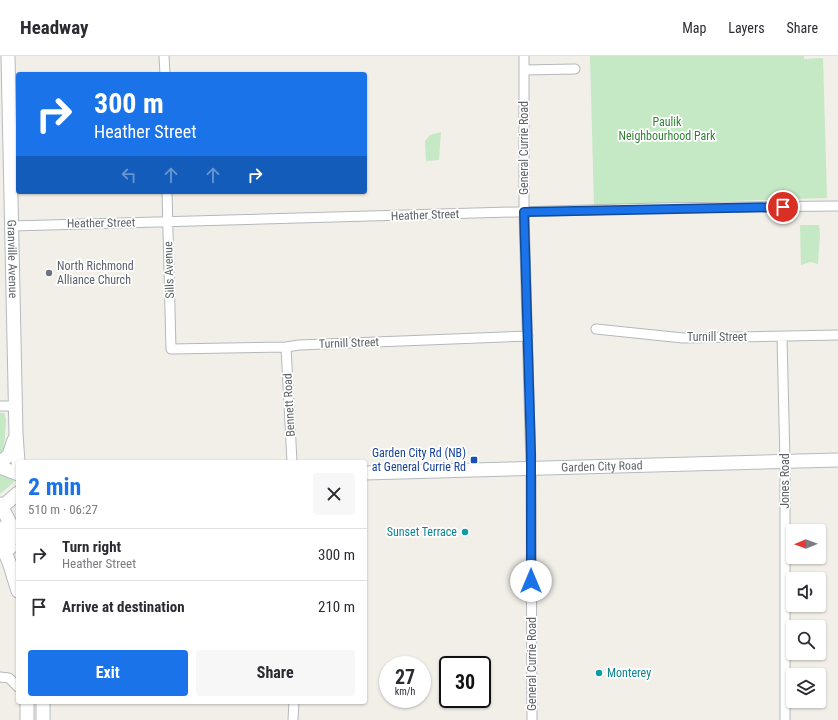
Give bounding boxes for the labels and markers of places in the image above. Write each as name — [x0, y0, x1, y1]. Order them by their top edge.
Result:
pin — [766, 190, 800, 224]
place label: North Richmond Alliance Church — [57, 259, 134, 287]
marker: North Richmond Alliance Church — [44, 268, 54, 278]
place label: Garden City Rd (NB) at General Currie Rd — [372, 446, 466, 474]
marker: Garden City Rd (NB) at General Currie Rd — [469, 455, 479, 465]
place label: Sunset Terrace — [387, 525, 457, 539]
marker: Sunset Terrace — [460, 527, 470, 537]
place label: Monterey — [607, 666, 651, 680]
marker: Monterey — [594, 668, 604, 678]

